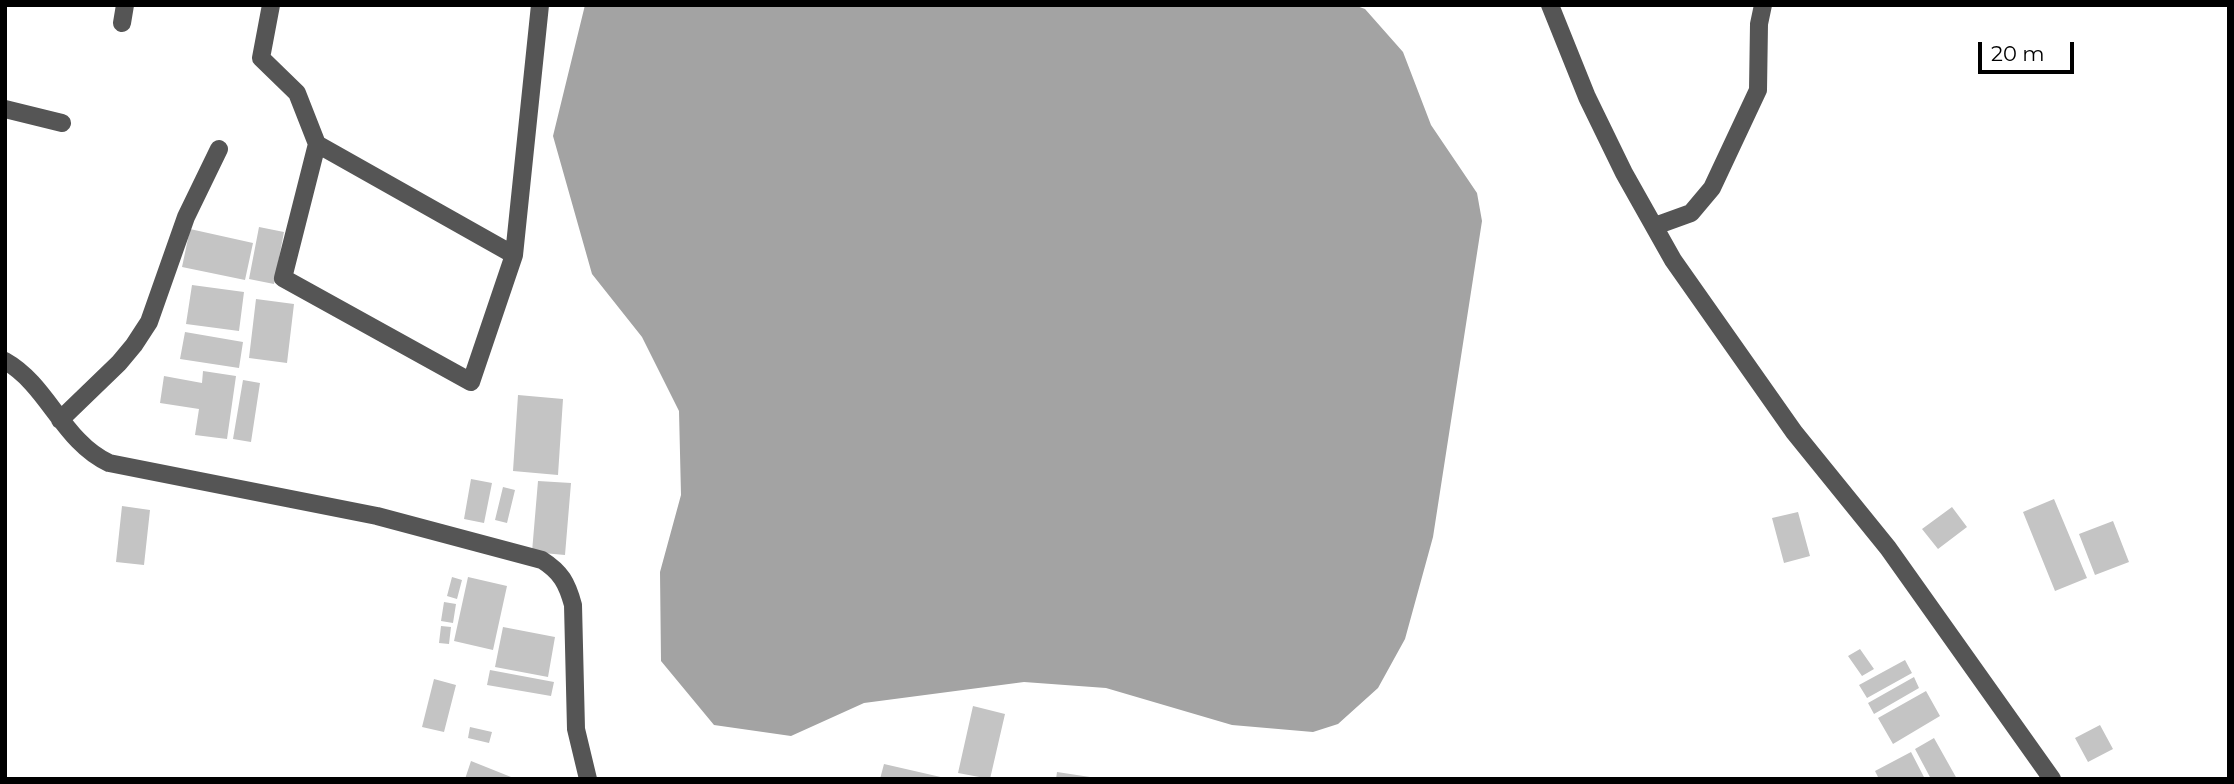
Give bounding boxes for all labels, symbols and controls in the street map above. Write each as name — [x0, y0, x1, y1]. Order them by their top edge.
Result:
scale bar — [1982, 28, 2078, 72]
text: 20 m — [1991, 41, 2045, 66]

